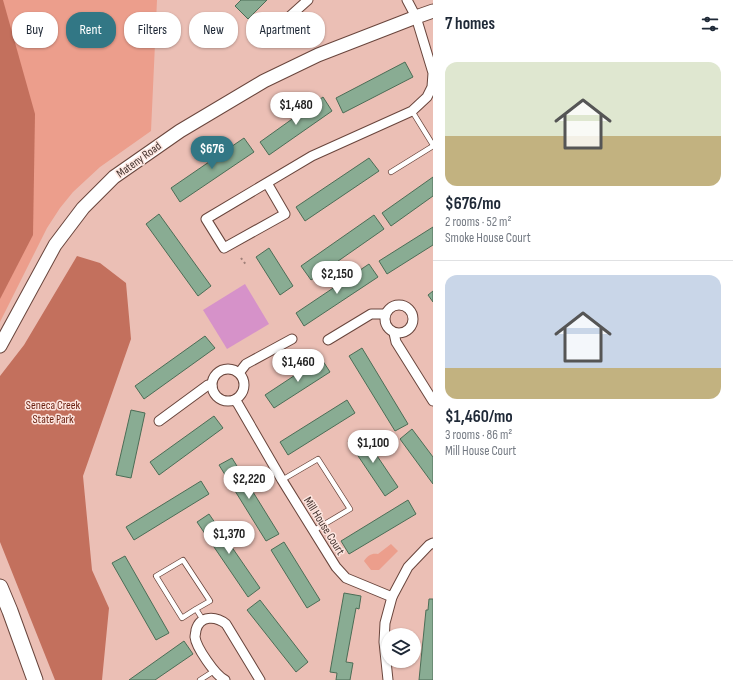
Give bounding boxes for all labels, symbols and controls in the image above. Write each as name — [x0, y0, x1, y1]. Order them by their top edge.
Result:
chip: Buy — [12, 12, 58, 48]
chip: Rent — [66, 12, 116, 48]
chip: Filters — [124, 12, 181, 48]
chip: New — [189, 12, 238, 48]
chip: Apartment — [246, 12, 325, 48]
icon: filters — [699, 13, 721, 35]
text: 7 homes — [445, 14, 495, 34]
icon: home — [547, 88, 619, 160]
pin: $1,480 — [263, 92, 329, 126]
text: $1,480 — [279, 97, 313, 113]
pin: $676 — [188, 136, 236, 170]
street label: Mateny Road — [114, 139, 164, 181]
text: $676 — [200, 141, 224, 157]
text: $676/mo — [445, 194, 501, 214]
text: 2 rooms · 52 m² — [445, 214, 512, 230]
text: Smoke House Court — [445, 230, 531, 246]
pin: $2,150 — [304, 261, 370, 295]
text: $2,150 — [321, 266, 353, 282]
icon: home — [547, 301, 619, 373]
pin: $1,460 — [265, 349, 331, 383]
text: $1,460 — [281, 354, 315, 370]
park label: Seneca Creek State Park — [26, 398, 81, 427]
text: $1,460/mo — [445, 407, 513, 427]
text: 3 rooms · 86 m² — [445, 427, 512, 443]
pin: $1,100 — [340, 430, 406, 464]
text: $1,100 — [357, 435, 389, 451]
text: Mill House Court — [445, 443, 516, 459]
pin: $2,220 — [216, 466, 282, 500]
text: $2,220 — [233, 471, 265, 487]
street label: Mill House Court — [300, 494, 348, 558]
pin: $1,370 — [196, 521, 262, 555]
text: $1,370 — [213, 526, 245, 542]
map controls — [381, 628, 421, 668]
button: layers — [381, 628, 421, 668]

